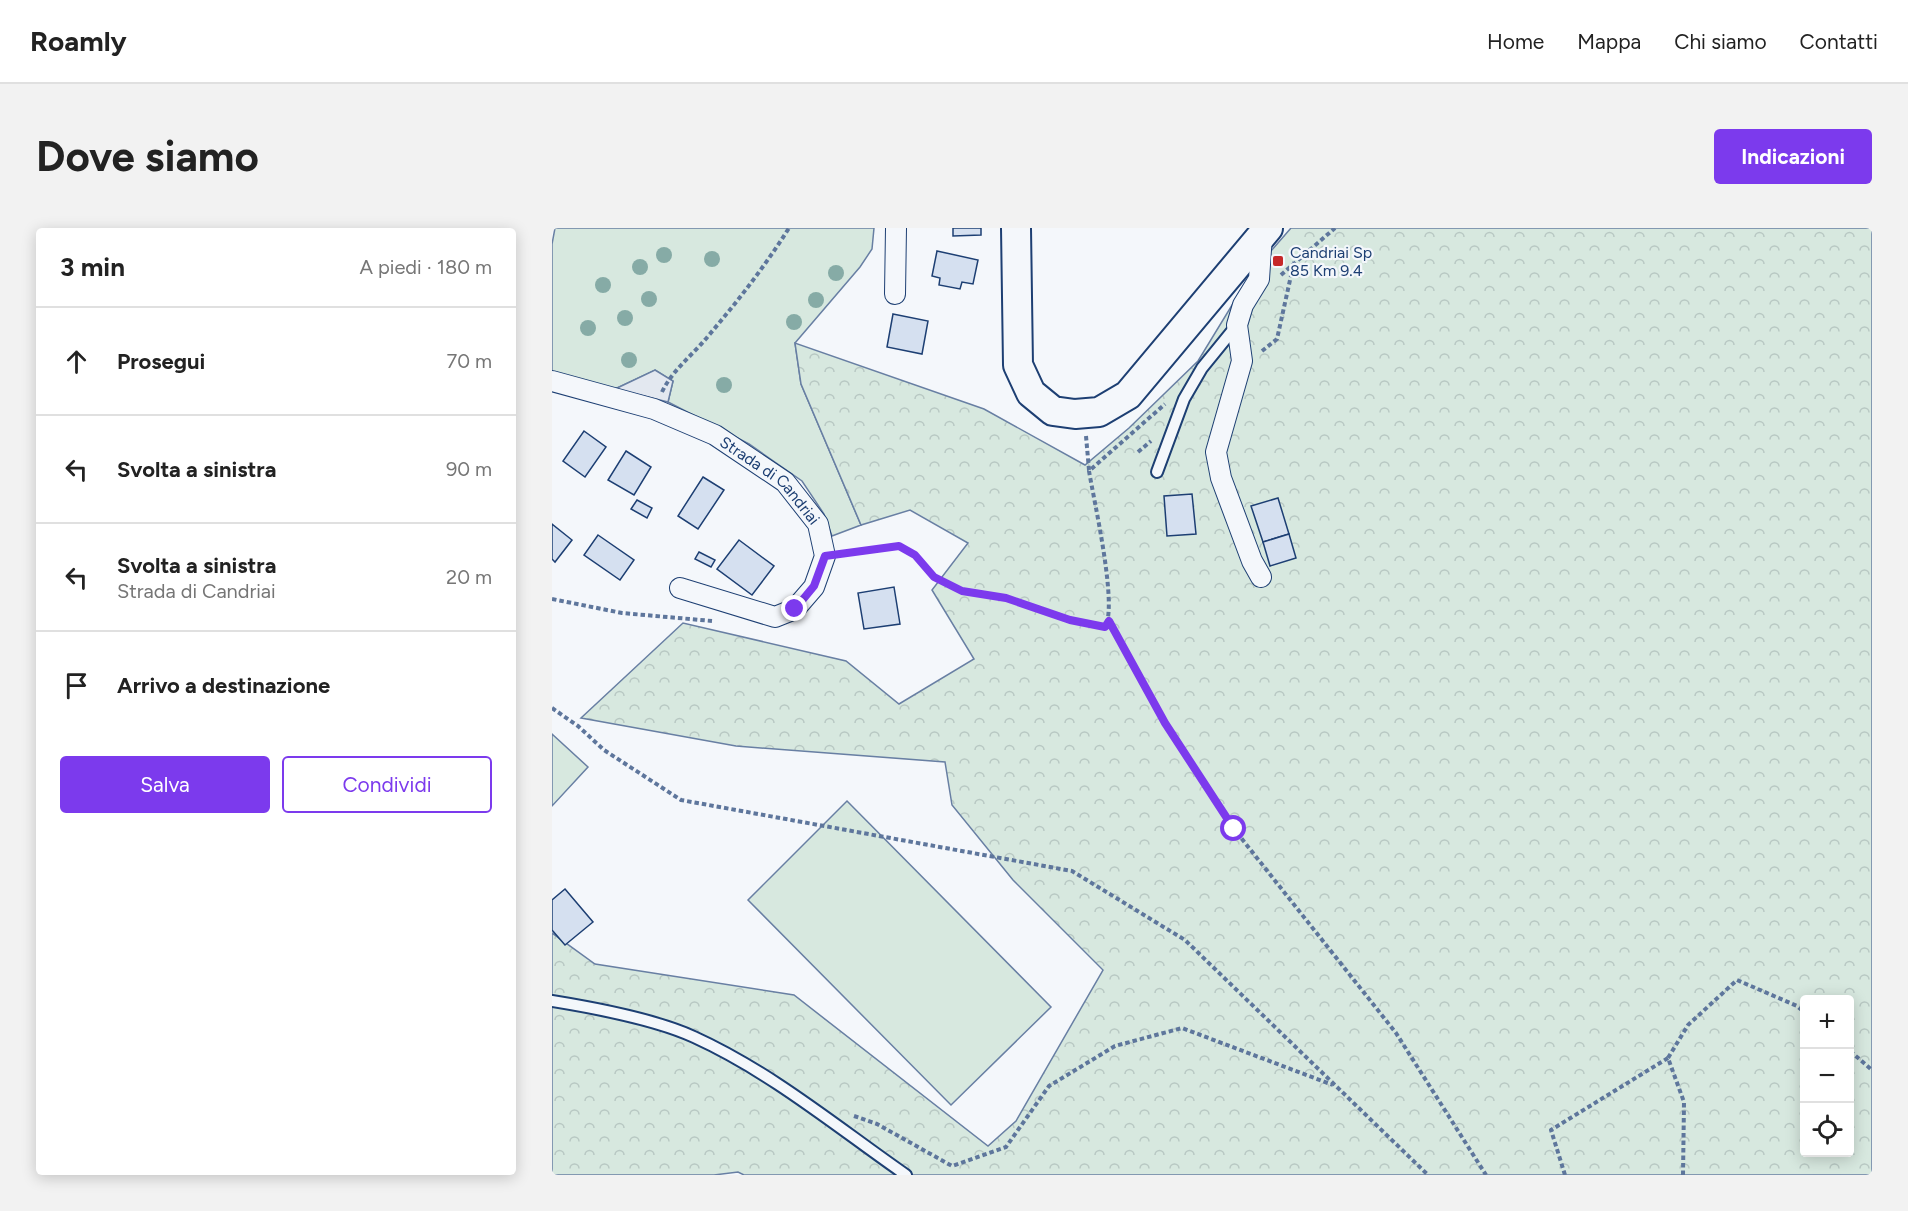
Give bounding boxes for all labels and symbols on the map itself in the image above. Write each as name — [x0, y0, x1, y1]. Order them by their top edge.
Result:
place label: Candriai Sp 85 Km 9.4 — [1290, 243, 1372, 280]
marker: Candriai Sp 85 Km 9.4 — [1271, 254, 1285, 268]
street label: Strada di Candriai — [716, 432, 824, 528]
route end — [781, 595, 807, 621]
route start — [1220, 815, 1246, 841]

